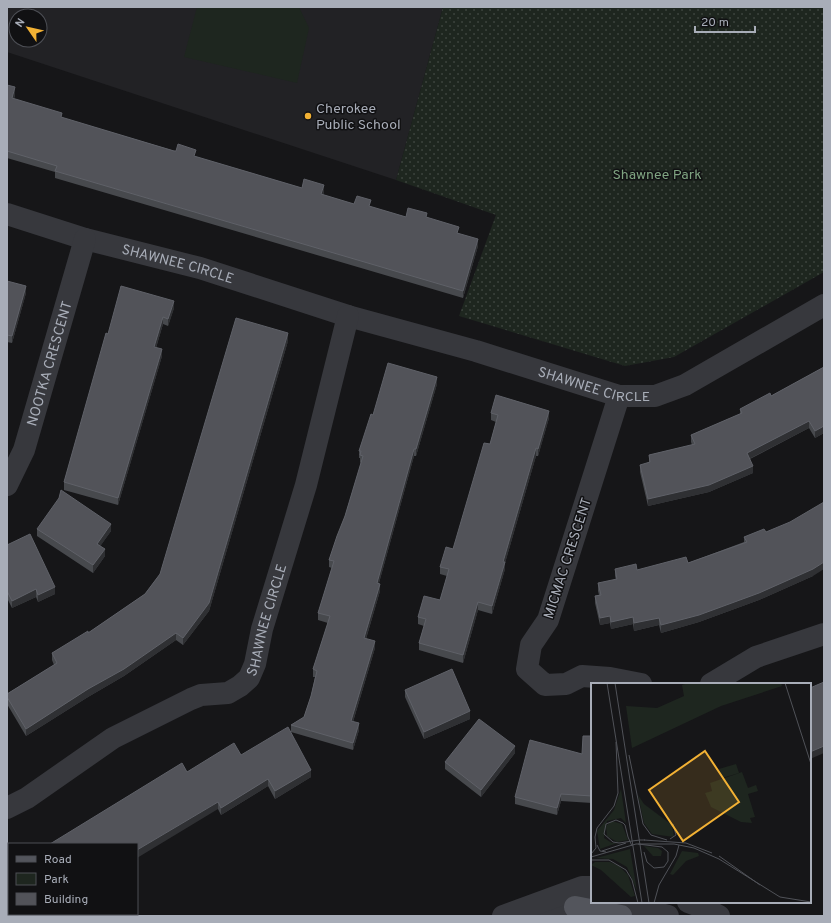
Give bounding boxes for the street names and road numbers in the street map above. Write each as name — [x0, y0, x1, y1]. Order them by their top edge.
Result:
street label: SHAWNEE CIRCLE — [120, 242, 236, 288]
street label: NOOTKA CRESCENT — [24, 299, 77, 428]
street label: SHAWNEE CIRCLE — [535, 364, 650, 406]
street label: MICMAC CRESCENT — [541, 496, 596, 621]
street label: SHAWNEE CIRCLE — [244, 562, 291, 679]

